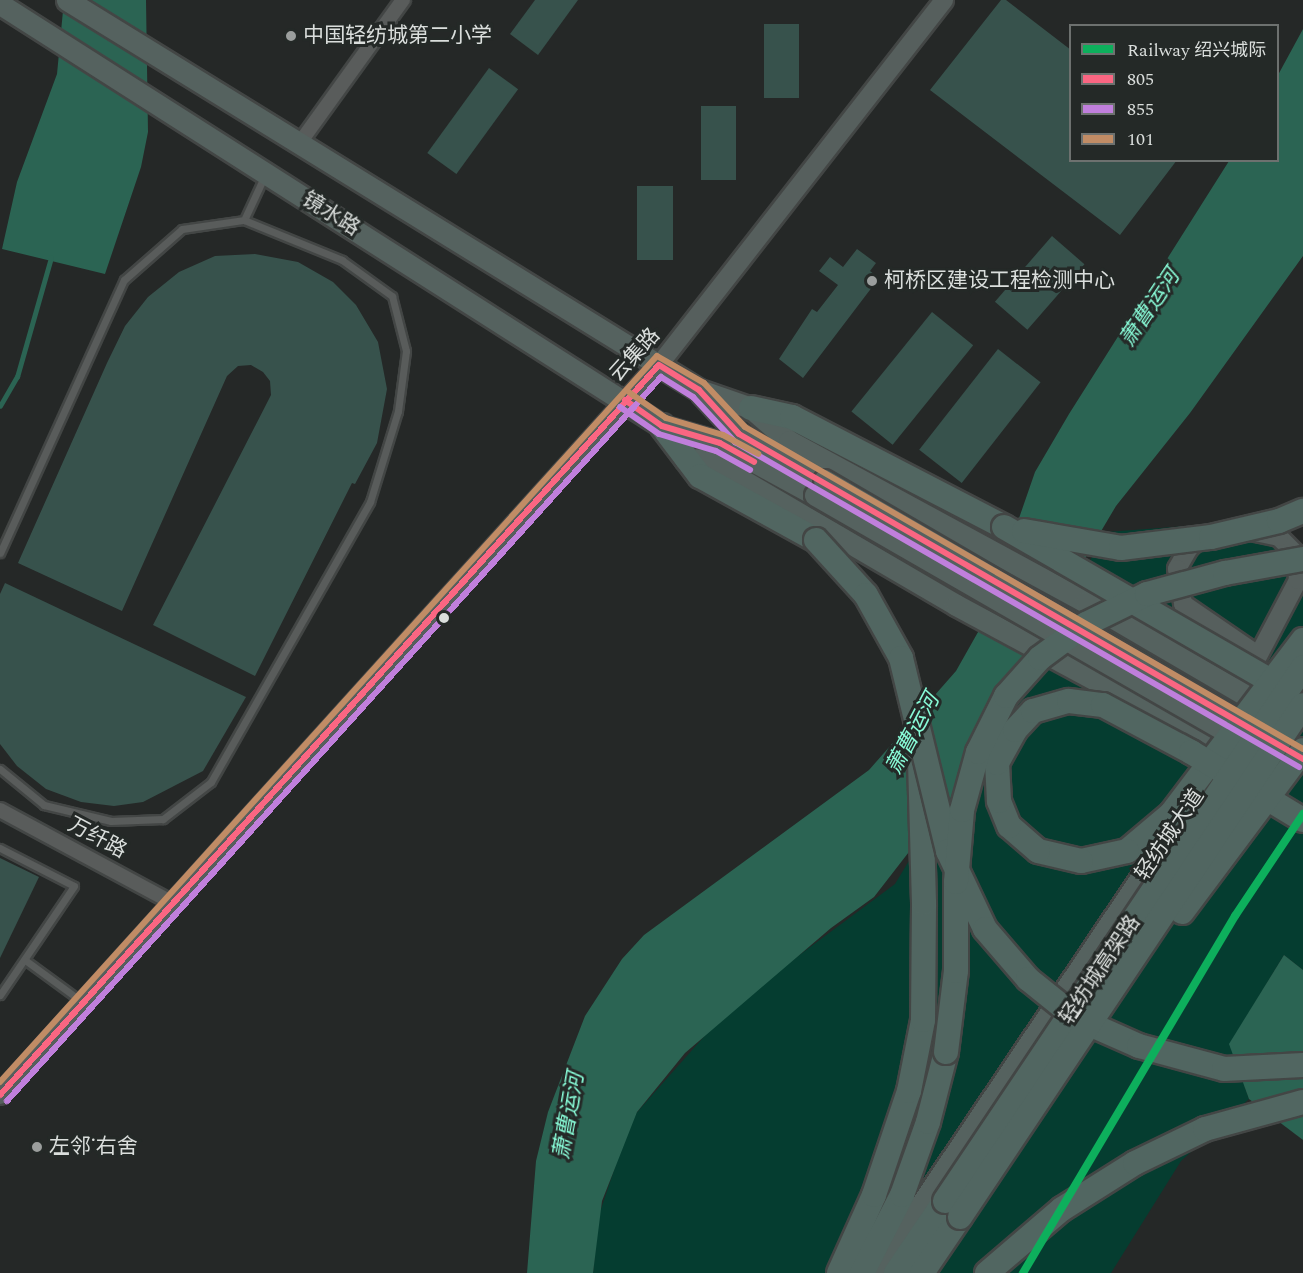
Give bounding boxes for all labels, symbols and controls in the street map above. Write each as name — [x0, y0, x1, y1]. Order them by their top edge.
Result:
place label: 中国轻纺城第二小学 — [303, 23, 492, 49]
legend — [1069, 24, 1279, 162]
marker: 中国轻纺城第二小学 — [284, 29, 298, 43]
text: Railway 绍兴城际 — [1127, 37, 1266, 64]
text: 805 — [1127, 66, 1154, 93]
text: 855 — [1127, 96, 1154, 123]
text: 101 — [1127, 126, 1154, 153]
street label: 镜水路 — [298, 187, 364, 241]
water label: 萧曹运河 — [1114, 264, 1186, 352]
place label: 柯桥区建设工程检测中心 — [884, 268, 1115, 294]
marker: 柯桥区建设工程检测中心 — [865, 274, 879, 288]
street label: 云集路 — [605, 323, 665, 387]
unlabelled marker — [438, 612, 450, 624]
water label: 萧曹运河 — [881, 689, 945, 779]
street label: 轻纺城大道 — [1130, 784, 1210, 886]
street label: 万纤路 — [63, 812, 131, 864]
street label: 轻纺城高架路 — [1054, 911, 1146, 1029]
water label: 萧曹运河 — [548, 1070, 590, 1162]
place label: 左邻˙右舍 — [49, 1134, 138, 1160]
marker: 左邻˙右舍 — [30, 1140, 44, 1154]

